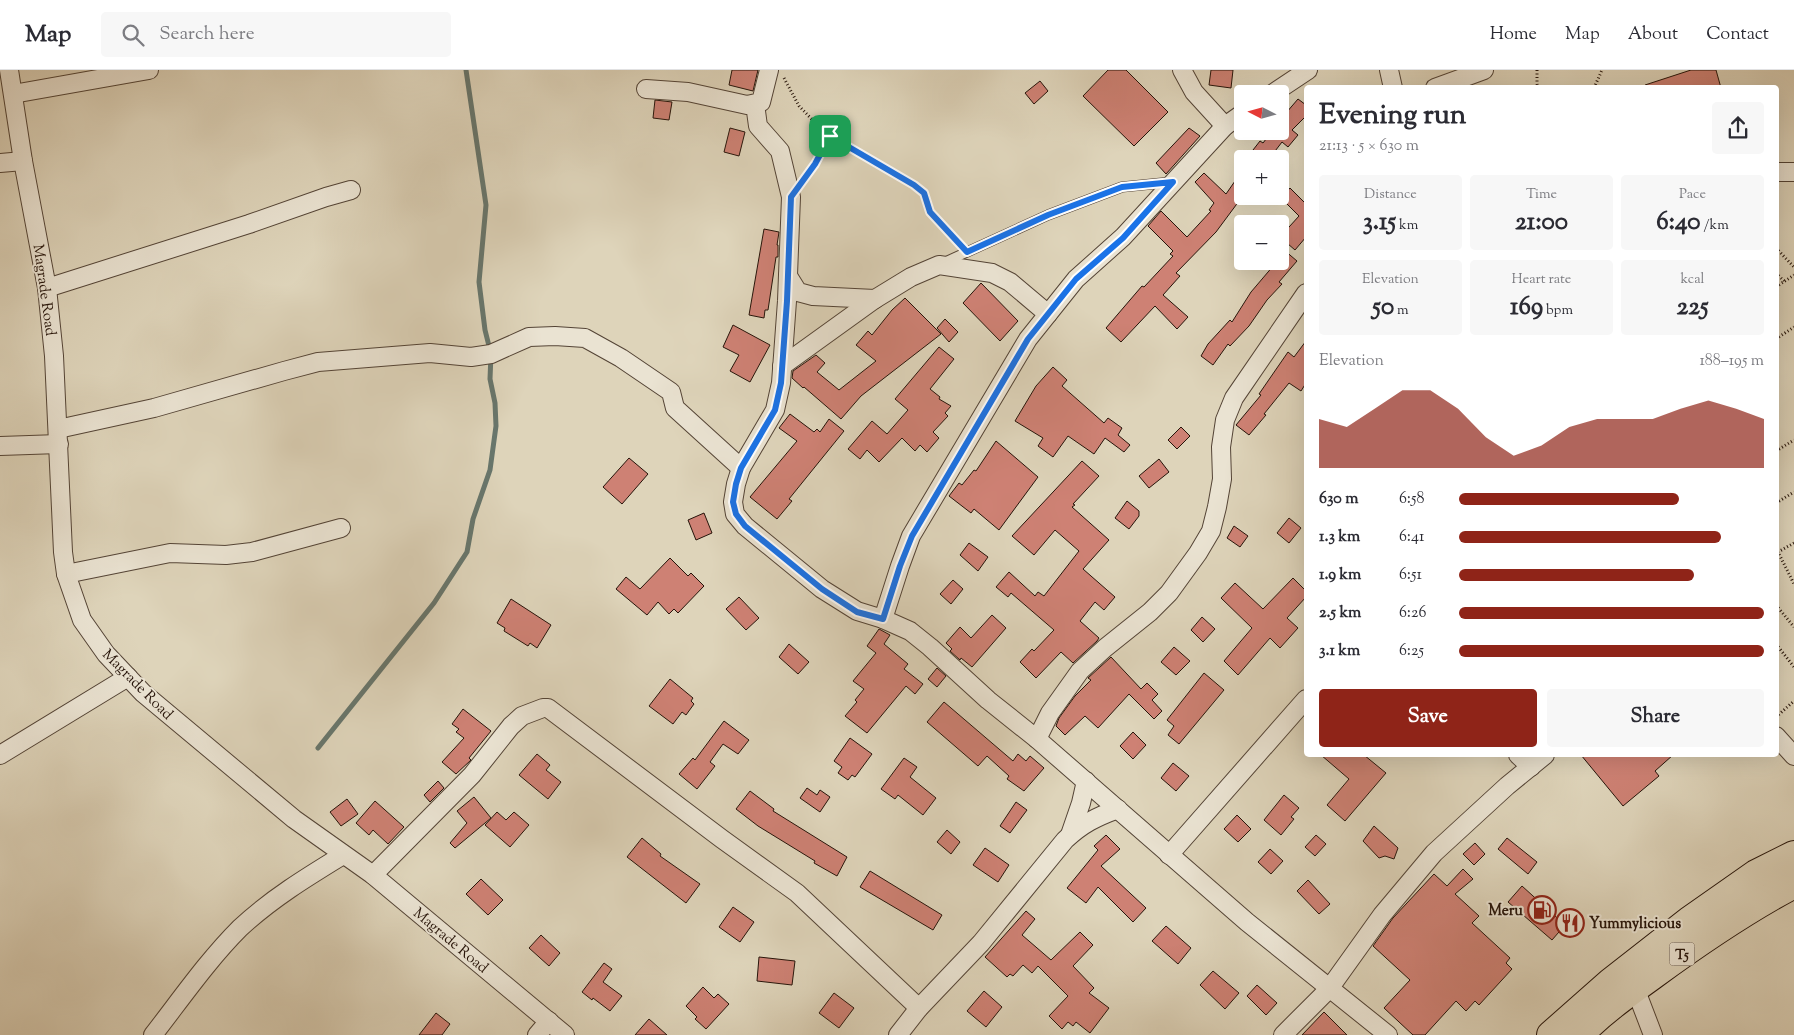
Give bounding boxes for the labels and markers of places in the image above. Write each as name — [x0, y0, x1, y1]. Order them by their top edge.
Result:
pin — [809, 115, 851, 157]
fuel station icon: Meru — [1527, 895, 1557, 925]
place label: Meru — [1488, 901, 1523, 922]
restaurant icon: Yummylicious — [1555, 908, 1585, 938]
place label: Yummylicious — [1589, 914, 1681, 935]

